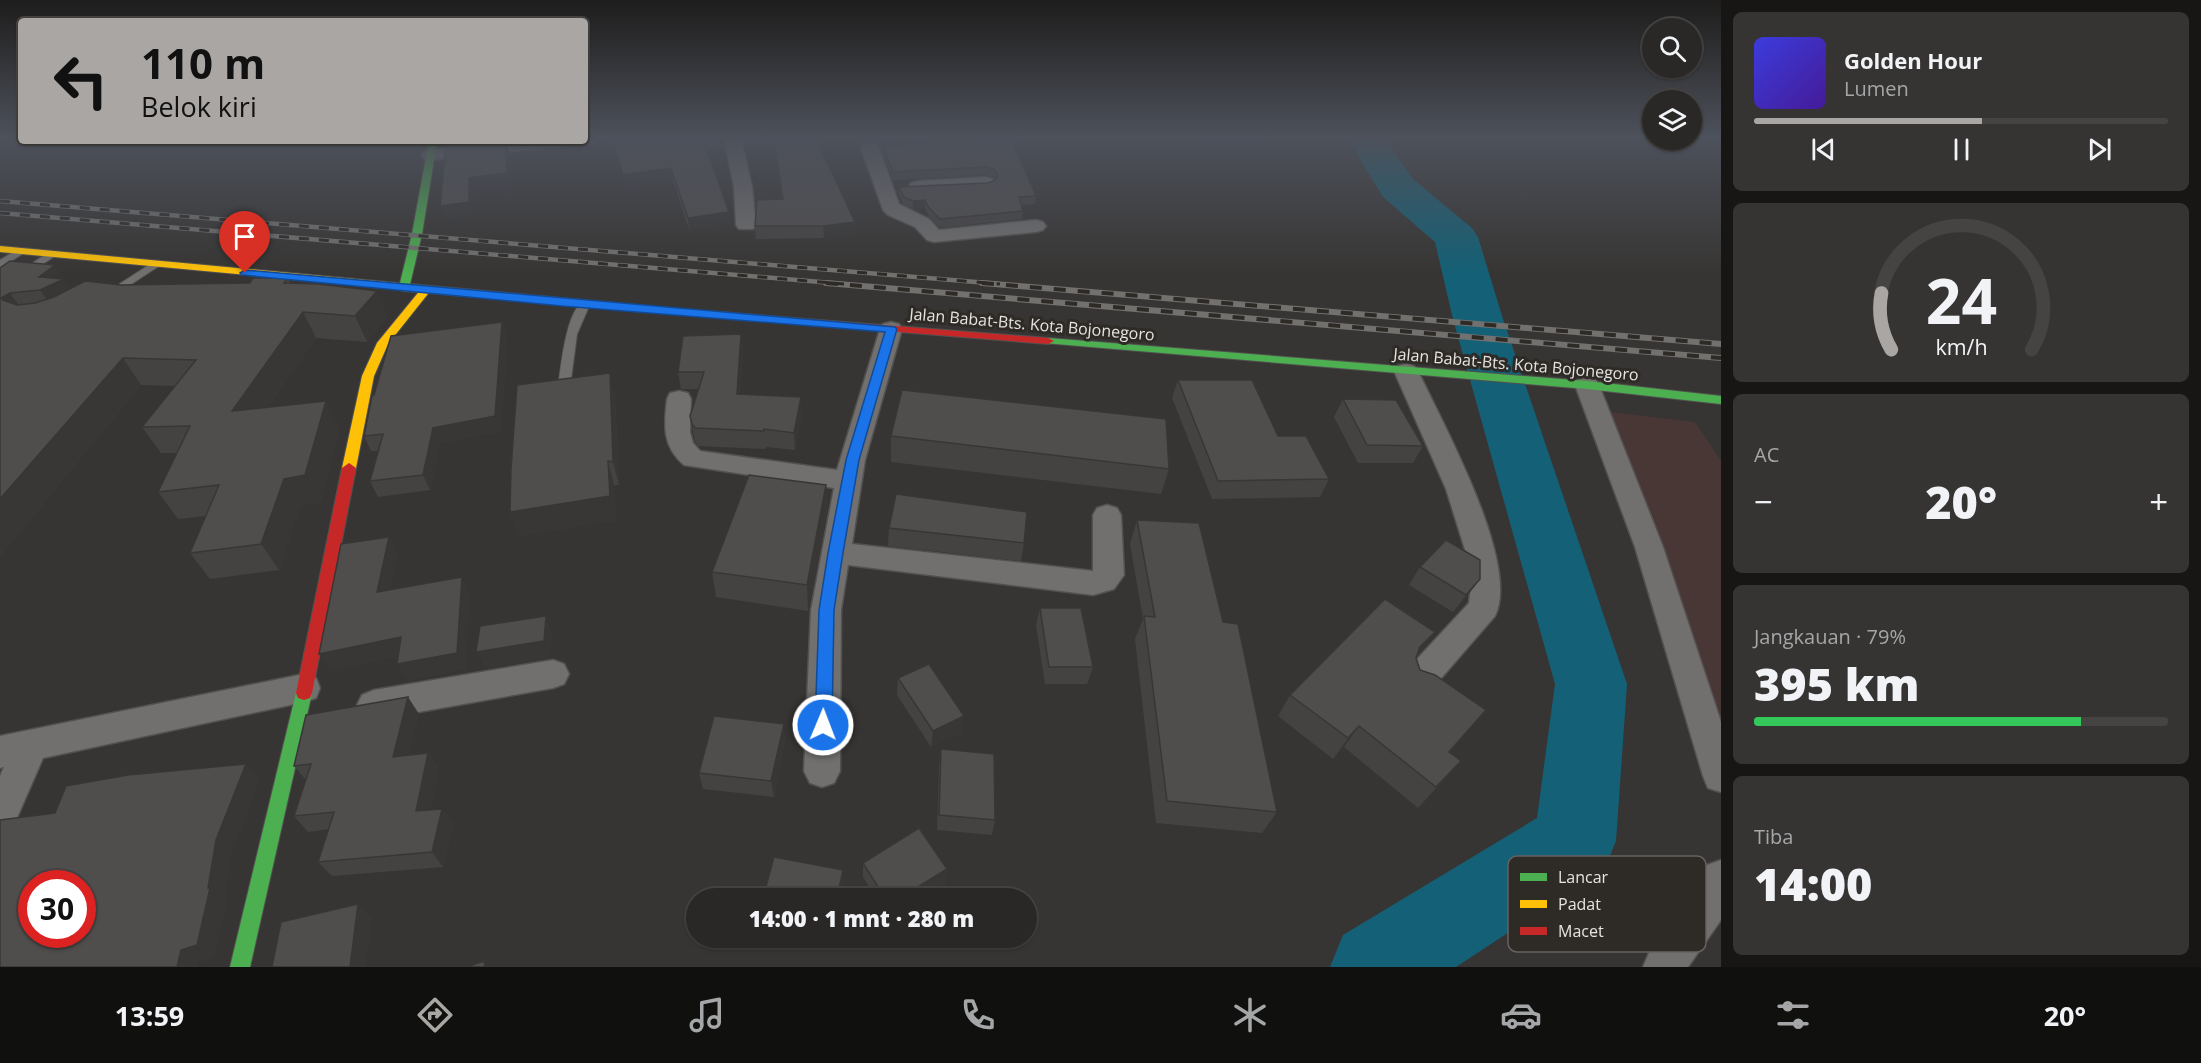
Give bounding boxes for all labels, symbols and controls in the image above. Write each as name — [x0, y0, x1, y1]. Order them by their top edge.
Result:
map controls — [1642, 18, 1702, 150]
button: search — [1642, 18, 1702, 78]
text: 110 m — [141, 34, 265, 91]
icon: left — [42, 42, 120, 120]
text: Golden Hour — [1844, 45, 1982, 75]
text: Lumen — [1844, 75, 1909, 102]
text: Belok kiri — [141, 88, 257, 125]
button: layers — [1642, 90, 1702, 150]
icon: previous — [1807, 133, 1840, 166]
icon: pause — [1945, 133, 1978, 166]
icon: next — [2083, 133, 2116, 166]
pin — [219, 211, 270, 273]
icon: arrive — [228, 220, 261, 253]
text: 24 — [1925, 257, 1997, 342]
street label: Jalan Babat-Bts. Kota Bojonegoro — [907, 302, 1155, 346]
text: km/h — [1935, 332, 1987, 361]
street label: Jalan Babat-Bts. Kota Bojonegoro — [1391, 342, 1639, 386]
text: AC — [1754, 441, 1779, 468]
text: 20° — [1925, 471, 1997, 532]
text: − — [1754, 479, 1773, 524]
text: + — [2149, 479, 2168, 524]
text: Jangkauan · 79% — [1754, 623, 1906, 650]
text: 395 km — [1754, 653, 1919, 714]
position arrow — [791, 693, 855, 757]
text: Tiba — [1754, 823, 1793, 850]
text: 14:00 — [1754, 853, 1872, 914]
legend — [1508, 856, 1706, 952]
text: Lancar — [1558, 866, 1609, 888]
speed limit sign: 30 — [18, 870, 96, 948]
text: Padat — [1558, 893, 1601, 915]
text: 14:00 · 1 mnt · 280 m — [749, 903, 974, 933]
text: Macet — [1558, 920, 1604, 942]
icon: directions — [414, 994, 456, 1036]
icon: music — [686, 994, 728, 1036]
icon: phone — [957, 994, 999, 1036]
icon: climate — [1229, 994, 1271, 1036]
icon: car — [1500, 994, 1542, 1036]
icon: filters — [1772, 994, 1814, 1036]
text: 13:59 — [115, 997, 184, 1034]
text: 20° — [2044, 997, 2086, 1034]

